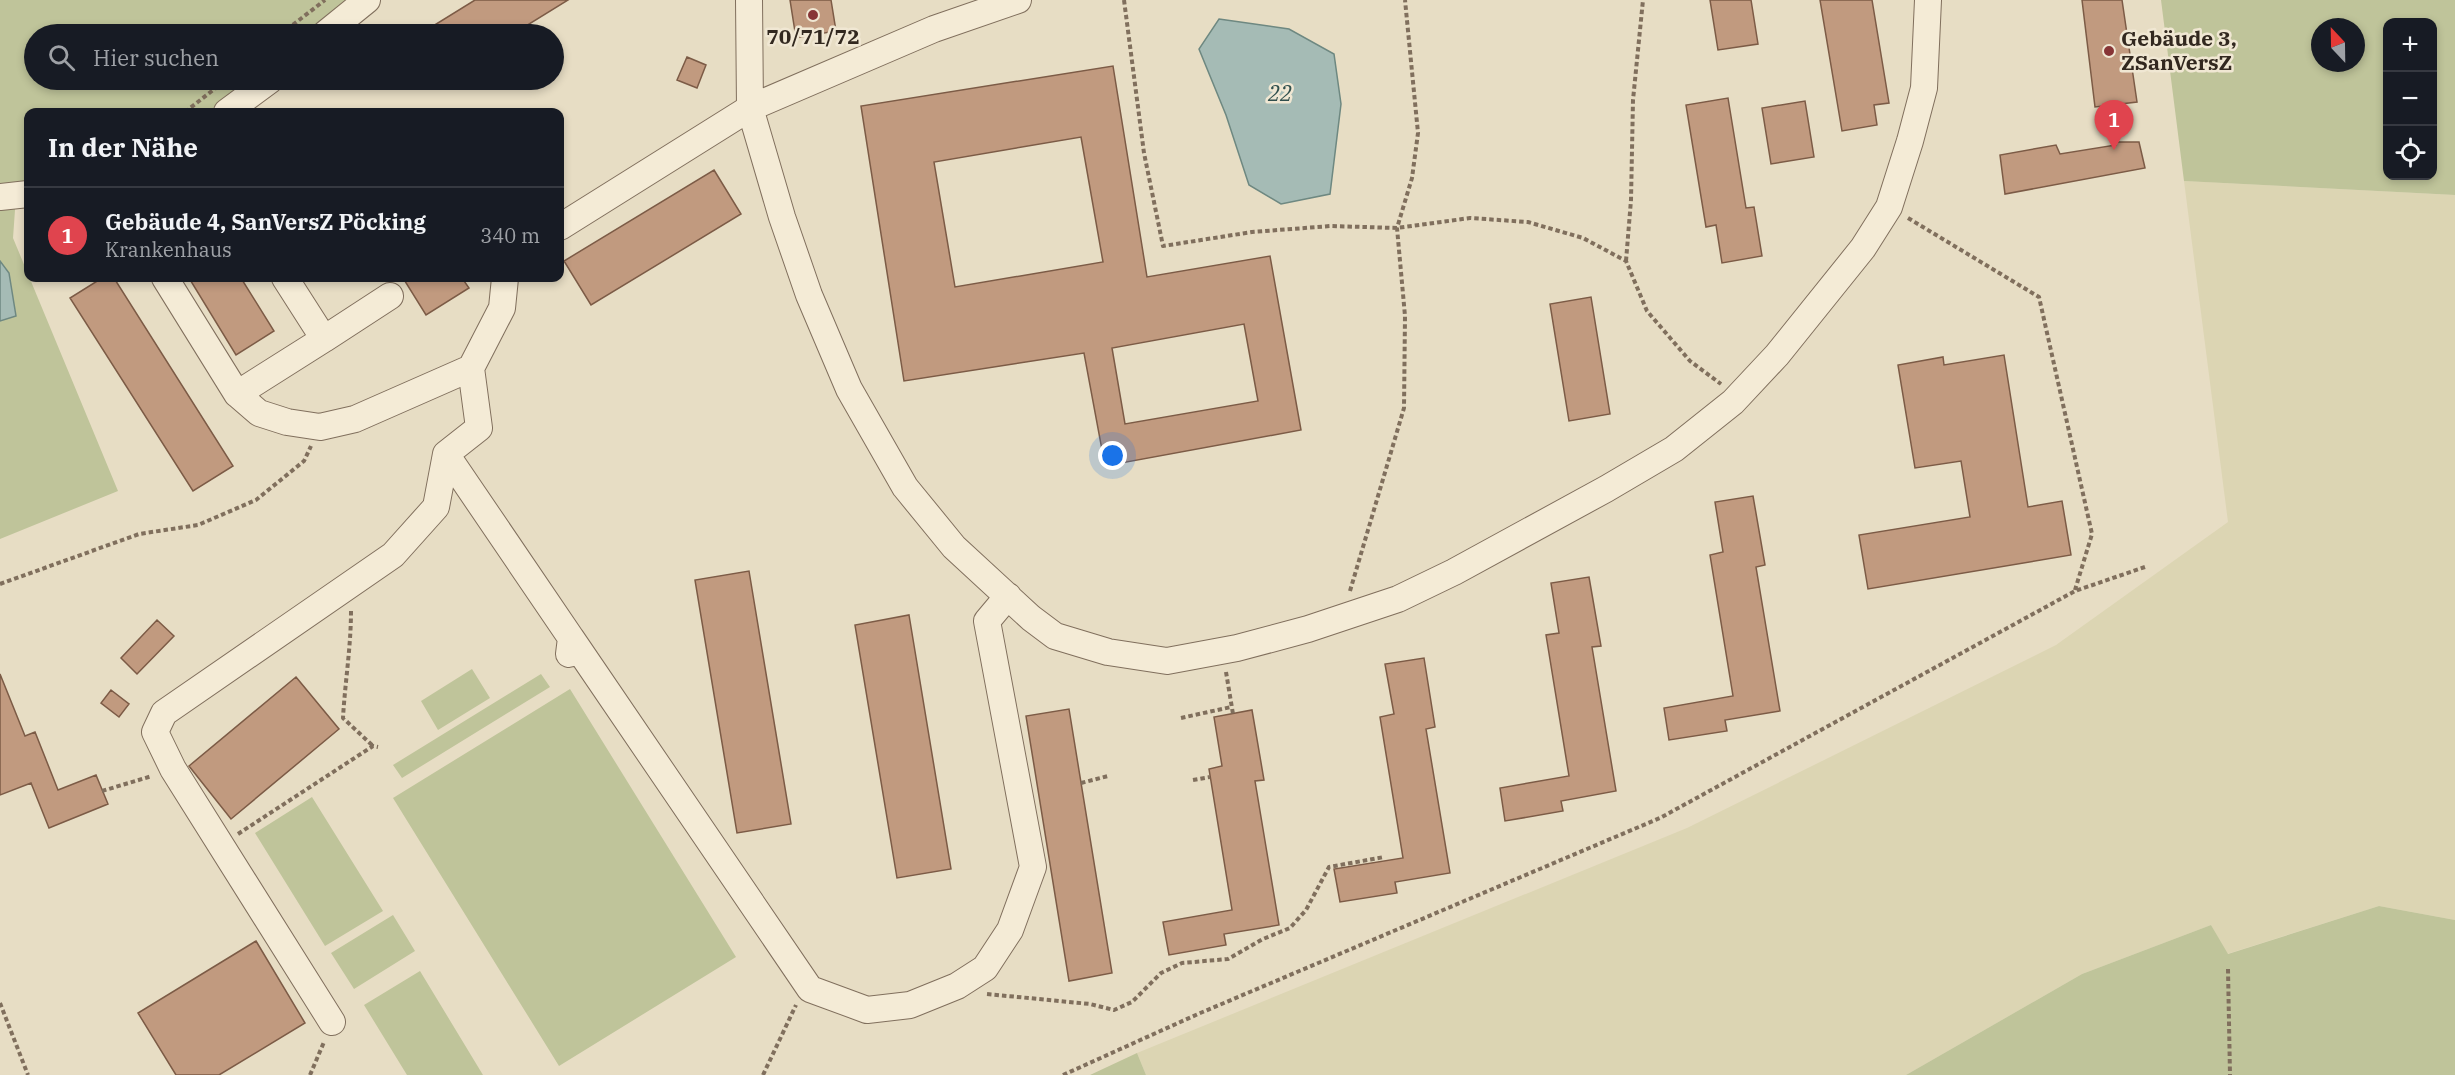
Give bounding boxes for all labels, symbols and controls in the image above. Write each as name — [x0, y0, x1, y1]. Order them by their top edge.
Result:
marker: 70/71/72 — [806, 8, 820, 22]
north arrow — [2311, 18, 2365, 72]
map controls — [2383, 18, 2437, 180]
button: + — [2383, 18, 2437, 72]
place label: 70/71/72 — [766, 22, 860, 50]
search box — [24, 24, 564, 90]
place label: Gebäude 3, ZSanVersZ — [2121, 24, 2237, 76]
icon: search — [45, 41, 78, 74]
text: Hier suchen — [93, 43, 219, 72]
marker: Gebäude 3, ZSanVersZ — [2102, 44, 2116, 58]
button: − — [2383, 72, 2437, 126]
water label: 22 — [1267, 78, 1292, 107]
pin: 1 — [2094, 100, 2134, 150]
button: locate — [2383, 126, 2437, 180]
text: In der Nähe — [48, 130, 198, 164]
text: Gebäude 4, SanVersZ Pöcking — [105, 207, 426, 236]
text: 1 — [62, 222, 74, 249]
text: 340 m — [480, 222, 540, 249]
text: Krankenhaus — [105, 236, 232, 263]
your location — [1098, 441, 1127, 470]

